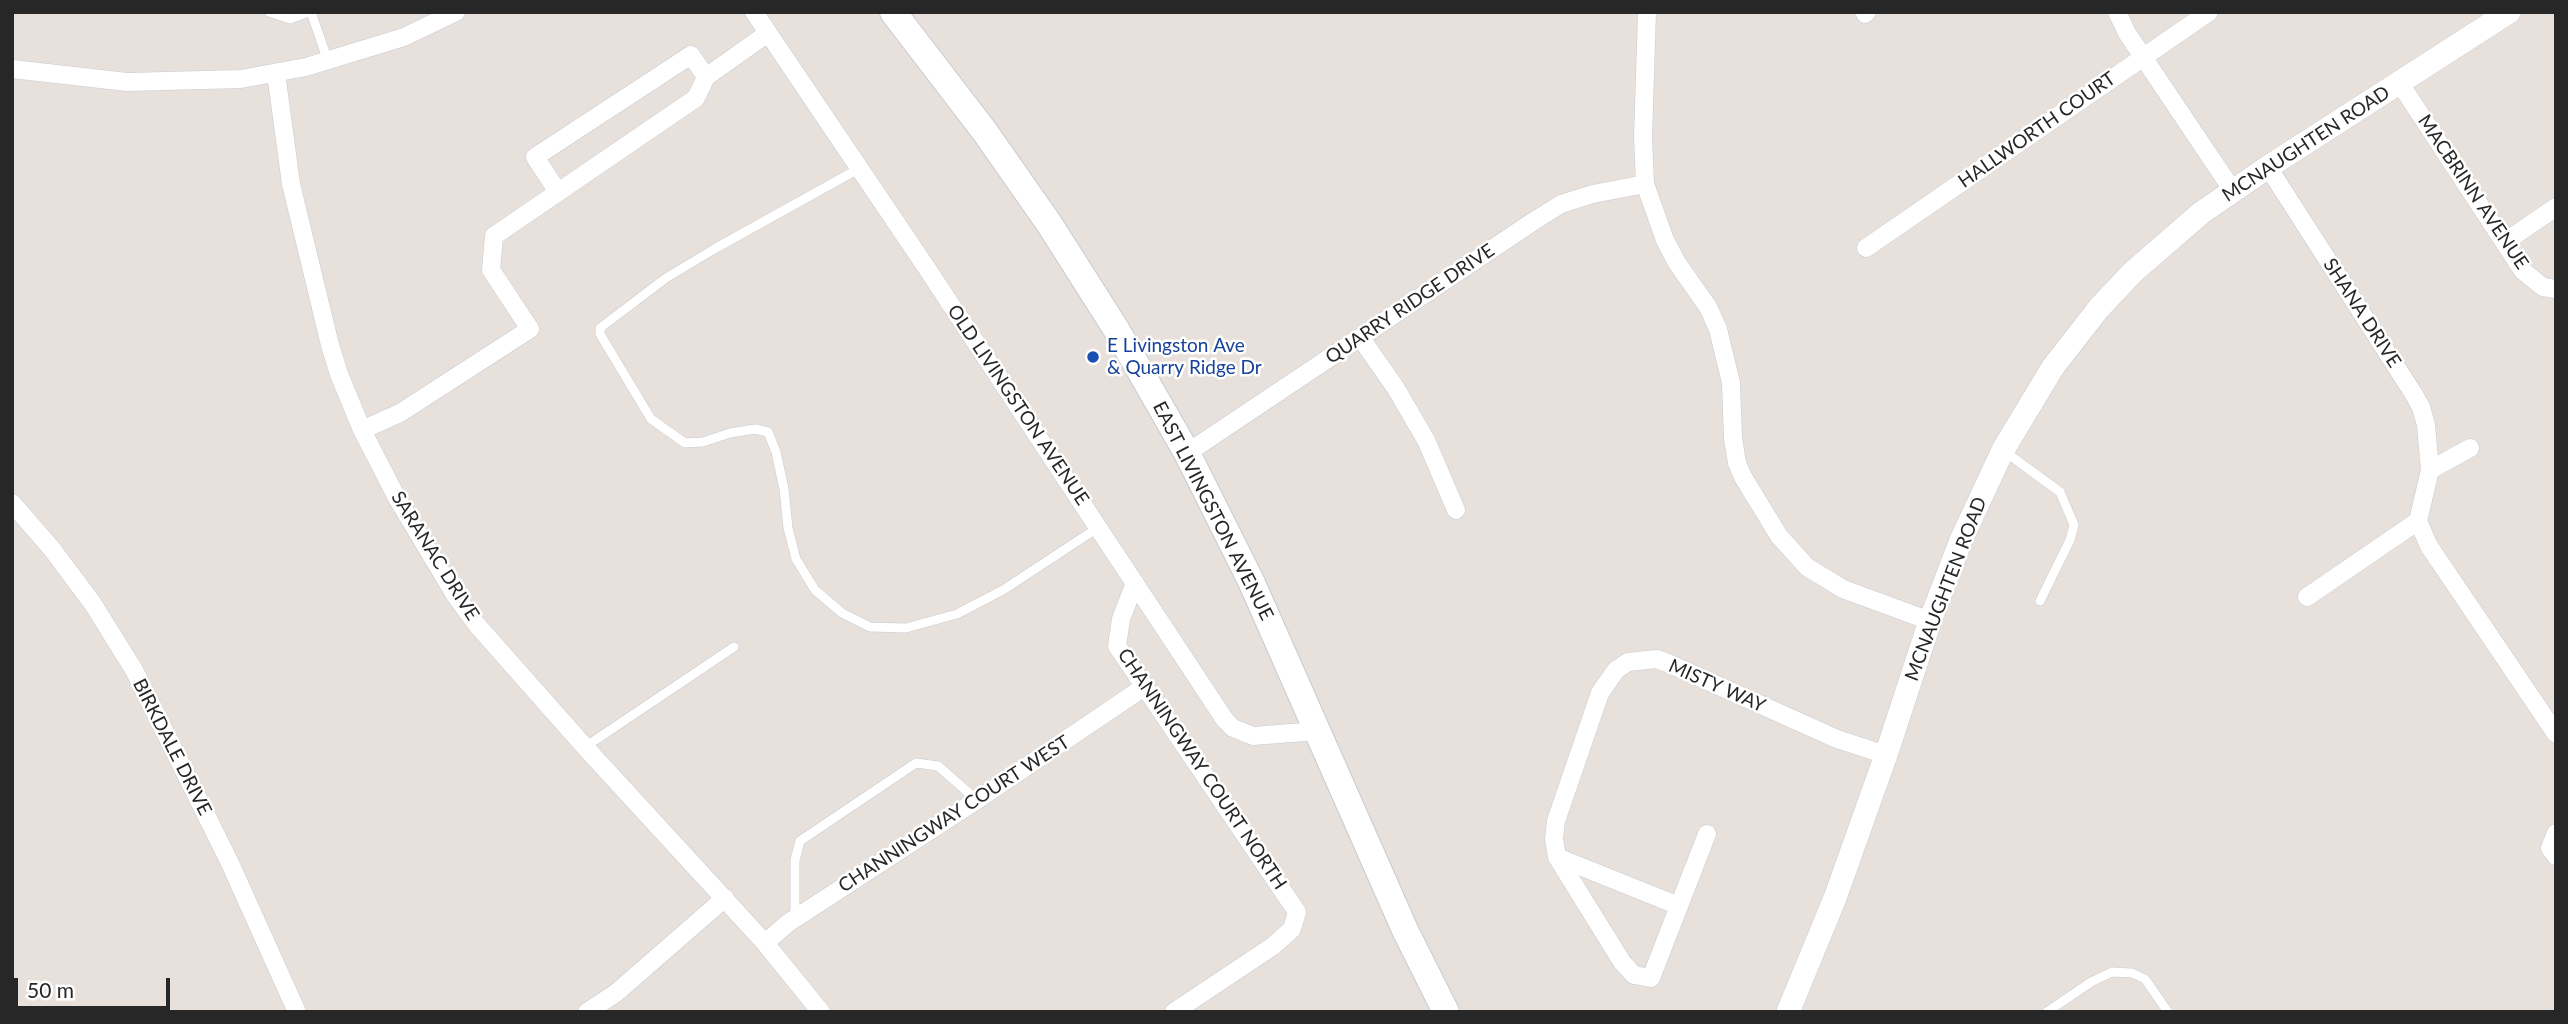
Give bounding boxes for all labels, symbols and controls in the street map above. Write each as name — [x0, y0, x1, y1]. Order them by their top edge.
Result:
street label: HALLWORTH COURT — [1954, 67, 2120, 193]
street label: MCNAUGHTEN ROAD — [2218, 81, 2394, 207]
street label: MACBRINN AVENUE — [2413, 110, 2533, 274]
street label: QUARRY RIDGE DRIVE — [1321, 239, 1499, 369]
street label: SHANA DRIVE — [2318, 254, 2406, 372]
street label: OLD LIVINGSTON AVENUE — [942, 301, 1094, 509]
place label: E Livingston Ave & Quarry Ridge Dr — [1107, 335, 1262, 379]
marker: E Livingston Ave & Quarry Ridge Dr — [1085, 349, 1101, 365]
street label: EAST LIVINGSTON AVENUE — [1148, 398, 1278, 624]
street label: SARANAC DRIVE — [386, 487, 484, 625]
street label: MCNAUGHTEN ROAD — [1900, 494, 1992, 684]
street label: CHANNINGWAY COURT NORTH — [1113, 644, 1291, 894]
street label: MISTY WAY — [1665, 655, 1769, 717]
street label: BIRKDALE DRIVE — [128, 675, 216, 819]
street label: CHANNINGWAY COURT WEST — [834, 731, 1074, 897]
scale bar — [18, 964, 173, 1008]
text: 50 m — [27, 977, 74, 1002]

